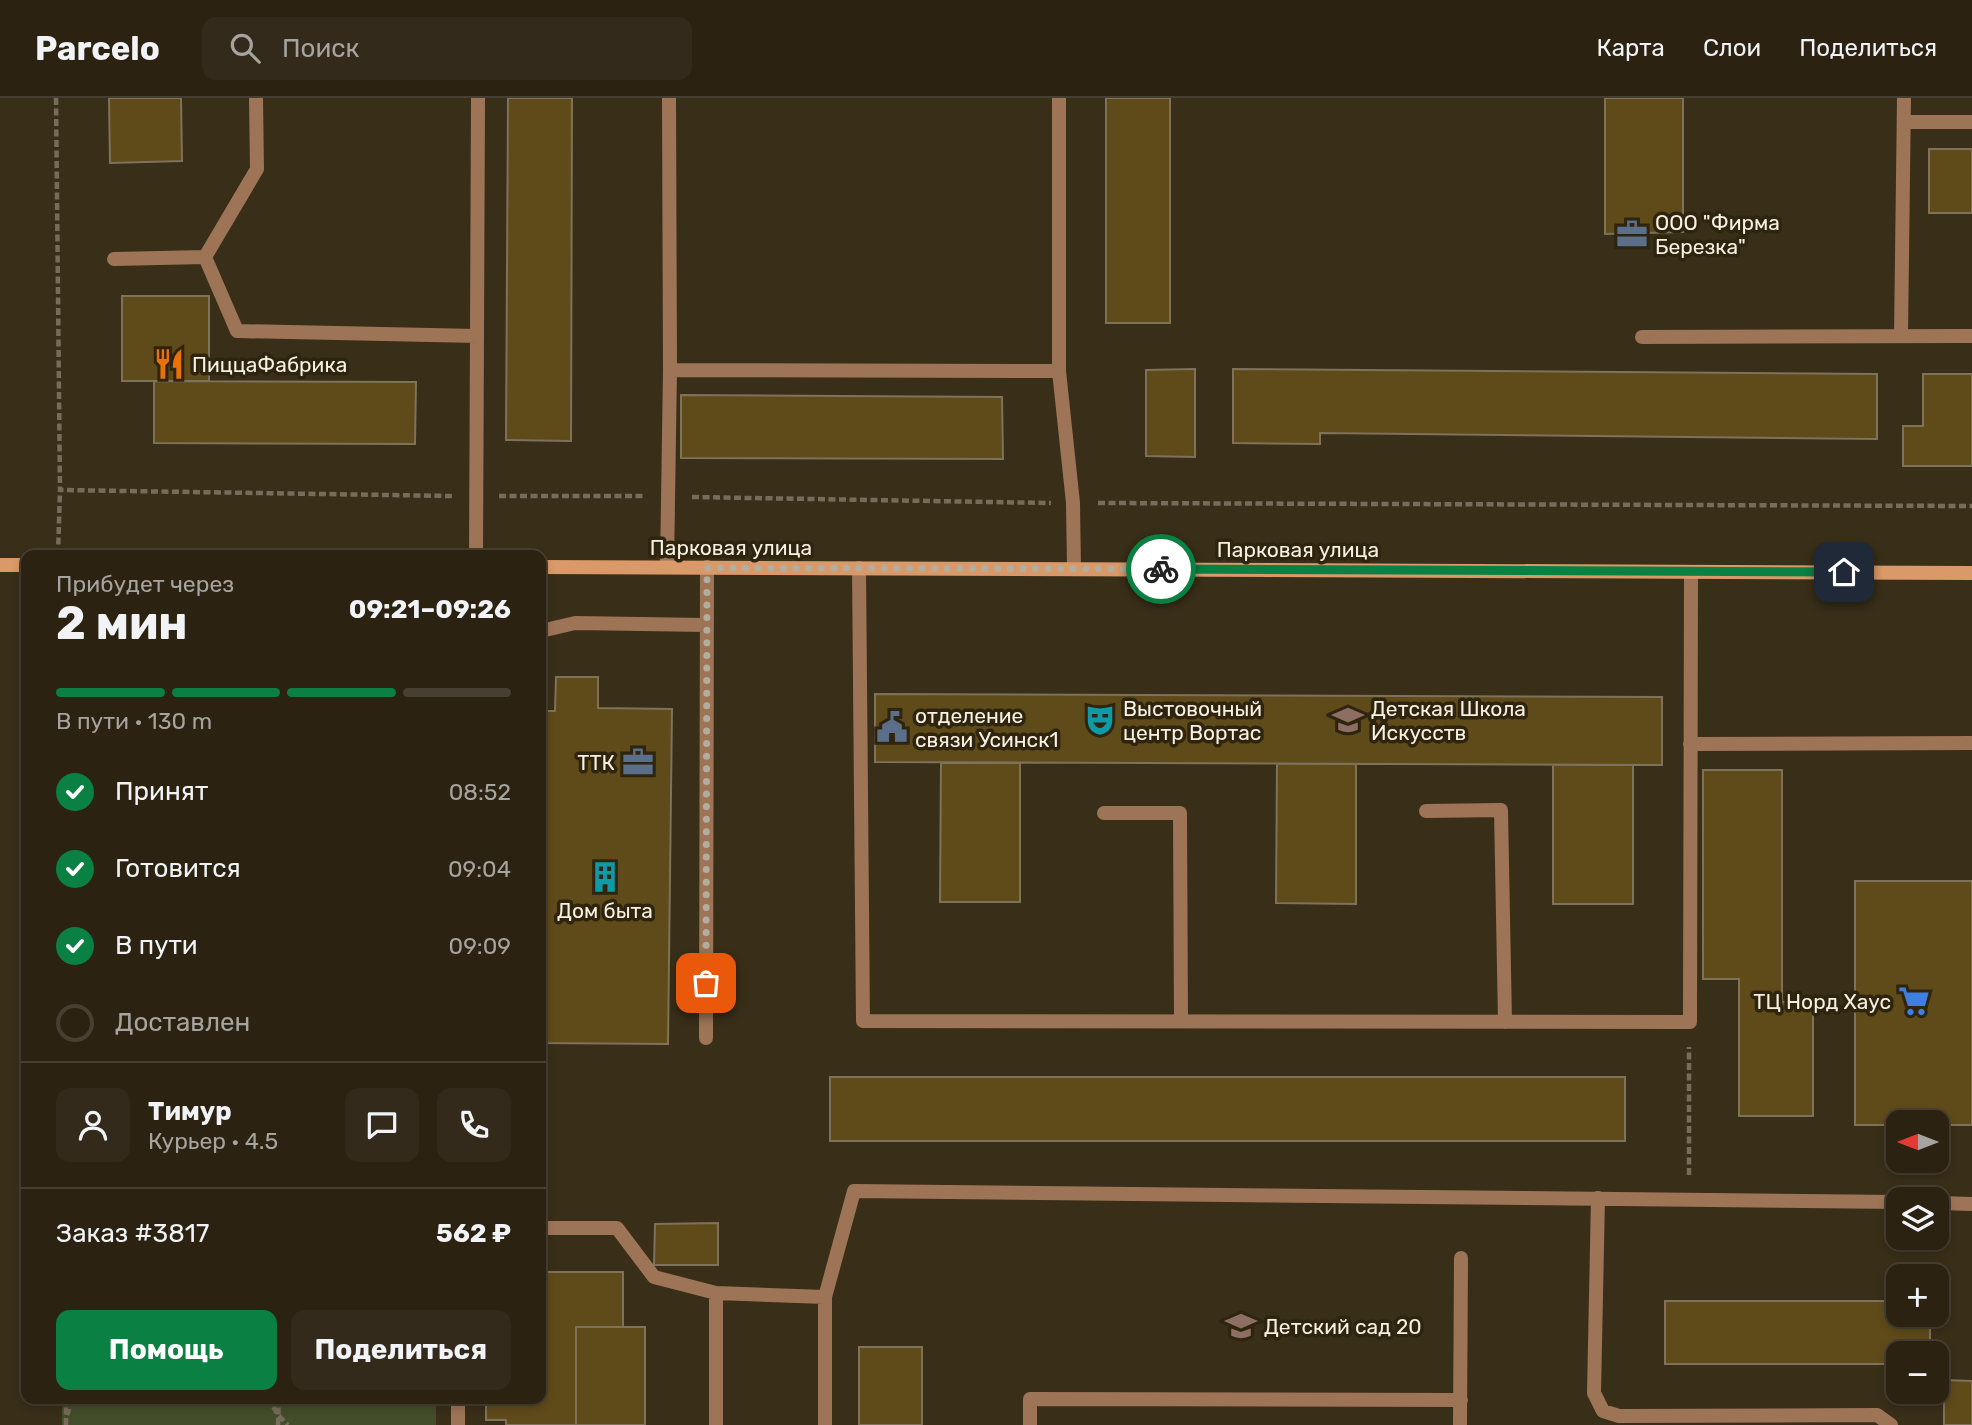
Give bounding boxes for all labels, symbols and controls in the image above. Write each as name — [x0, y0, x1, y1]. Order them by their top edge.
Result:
search box — [202, 17, 692, 80]
text: Parcelo — [35, 29, 160, 68]
icon: search — [226, 29, 264, 67]
text: Поиск — [282, 33, 360, 64]
text: Карта — [1596, 34, 1665, 62]
text: Слои — [1703, 34, 1761, 62]
text: Поделиться — [1799, 34, 1937, 62]
place label: ООО "Фирма Березка" — [1655, 210, 1780, 259]
office icon: ООО "Фирма Березка" — [1615, 217, 1649, 251]
restaurant icon: ПиццаФабрика — [152, 347, 186, 381]
place label: ПиццаФабрика — [192, 352, 347, 377]
courier — [1126, 534, 1196, 604]
street label: Парковая улица — [650, 535, 812, 560]
street label: Парковая улица — [1217, 537, 1379, 562]
pin — [1814, 542, 1874, 602]
icon: bike — [1142, 550, 1180, 588]
icon: home — [1825, 553, 1863, 591]
text: Прибудет через — [56, 570, 234, 598]
text: 09:21–09:26 — [349, 594, 511, 625]
text: 2 мин — [56, 596, 188, 651]
place label: Выстовочный центр Вортас — [1123, 696, 1262, 745]
place label: Детская Школа Искусств — [1371, 696, 1526, 745]
place label: отделение связи Усинск1 — [915, 703, 1058, 752]
theatre icon: Выстовочный центр Вортас — [1083, 703, 1117, 737]
school or university icon: Детская Школа Искусств — [1331, 703, 1365, 737]
text: В пути · 130 m — [56, 707, 212, 735]
public building icon: отделение связи Усинск1 — [875, 710, 909, 744]
office icon: ТТК — [621, 745, 655, 779]
place label: ТТК — [577, 750, 615, 775]
icon: check — [56, 773, 94, 811]
text: Принят — [115, 776, 208, 807]
text: 08:52 — [449, 778, 511, 806]
icon: check — [56, 850, 94, 888]
text: Готовится — [115, 853, 241, 884]
text: 09:04 — [448, 855, 511, 883]
building icon: Дом быта — [588, 860, 622, 894]
place label: Дом быта — [557, 898, 653, 923]
icon: check — [56, 927, 94, 965]
text: В пути — [115, 930, 198, 961]
text: 09:09 — [449, 932, 511, 960]
pin — [676, 953, 736, 1013]
icon: bag — [687, 964, 725, 1002]
supermarket icon: ТЦ Норд Хаус — [1897, 984, 1931, 1018]
place label: ТЦ Норд Хаус — [1753, 989, 1891, 1014]
text: Доставлен — [115, 1007, 250, 1038]
button: person — [56, 1088, 130, 1162]
button: chat — [345, 1088, 419, 1162]
button: phone — [437, 1088, 511, 1162]
text: Тимур — [148, 1096, 232, 1127]
north arrow — [1886, 1110, 1950, 1172]
map controls — [1886, 1110, 1949, 1404]
text: Курьер · 4.5 — [148, 1127, 278, 1155]
button: layers — [1886, 1187, 1949, 1250]
text: Заказ #3817 — [56, 1218, 209, 1249]
text: 562 ₽ — [436, 1218, 511, 1249]
button: + — [1886, 1264, 1949, 1327]
school or university icon: Детский сад 20 — [1224, 1309, 1258, 1343]
button: Помощь — [56, 1310, 277, 1390]
button: Поделиться — [291, 1310, 511, 1390]
place label: Детский сад 20 — [1264, 1314, 1422, 1339]
button: − — [1886, 1341, 1949, 1404]

